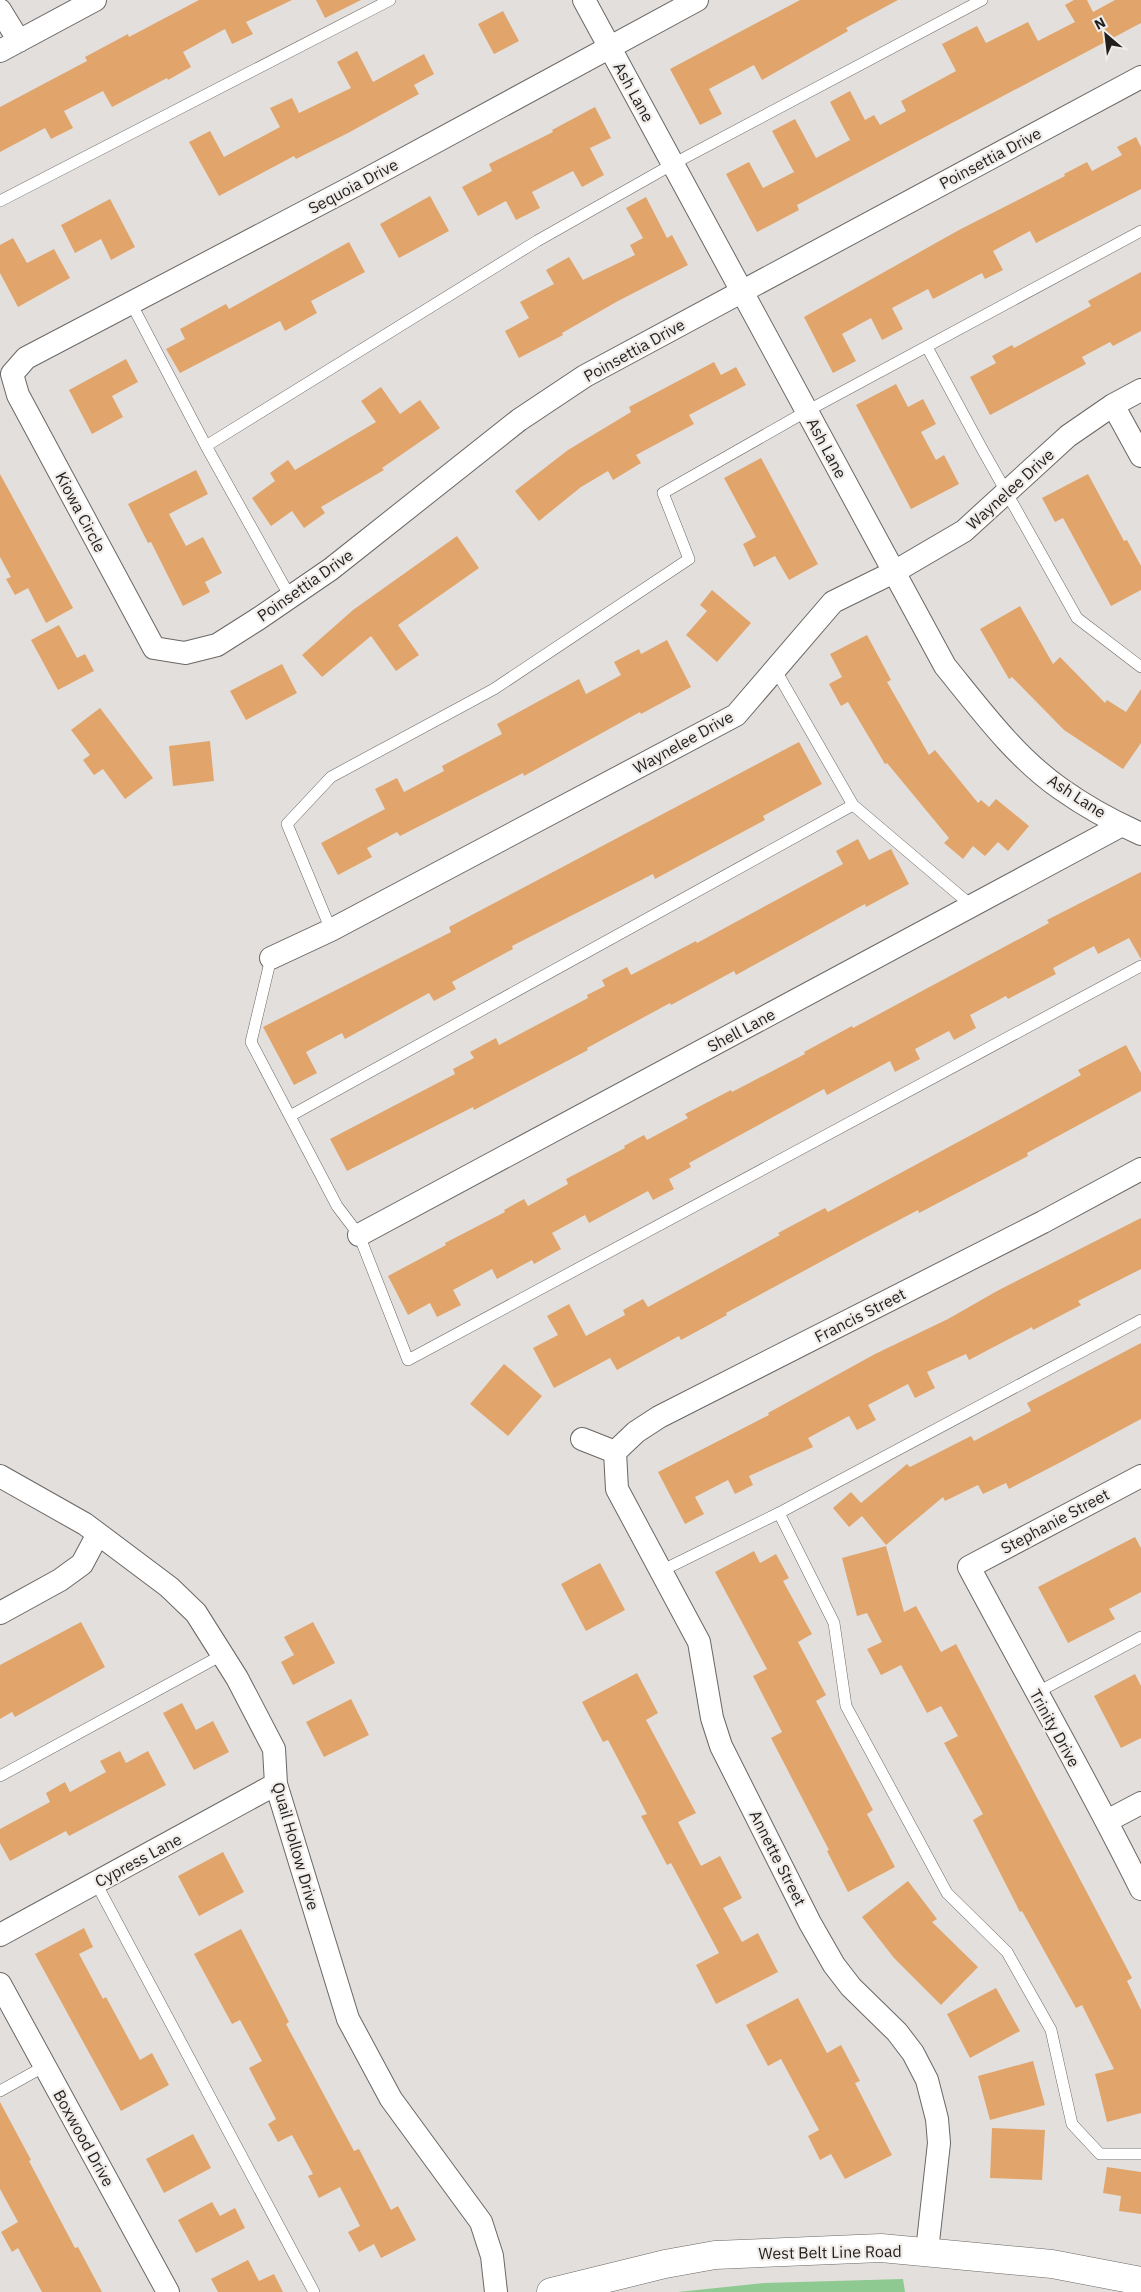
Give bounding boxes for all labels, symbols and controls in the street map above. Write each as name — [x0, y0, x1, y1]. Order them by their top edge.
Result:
north arrow — [1081, 10, 1131, 60]
text: N — [1091, 13, 1109, 34]
street label: Ash Lane — [609, 59, 659, 126]
street label: Poinsettia Drive — [936, 123, 1045, 193]
street label: Sequoia Drive — [305, 154, 402, 218]
street label: Poinsettia Drive — [580, 314, 688, 386]
street label: Ash Lane — [803, 414, 851, 482]
street label: Waynelee Drive — [962, 444, 1058, 534]
street label: Kiowa Circle — [51, 468, 111, 556]
street label: Poinsettia Drive — [253, 544, 357, 625]
street label: Waynelee Drive — [630, 706, 737, 778]
street label: Ash Lane — [1044, 770, 1110, 822]
street label: Shell Lane — [704, 1004, 779, 1056]
street label: Francis Street — [811, 1283, 909, 1347]
street label: Stephanie Street — [997, 1484, 1113, 1558]
street label: Trinity Drive — [1025, 1686, 1085, 1771]
street label: Quail Hollow Drive — [268, 1780, 324, 1912]
street label: Annette Street — [745, 1807, 811, 1909]
street label: Cypress Lane — [91, 1829, 185, 1891]
street label: Boxwood Drive — [49, 2086, 119, 2190]
street label: West Belt Line Road — [758, 2241, 902, 2263]

